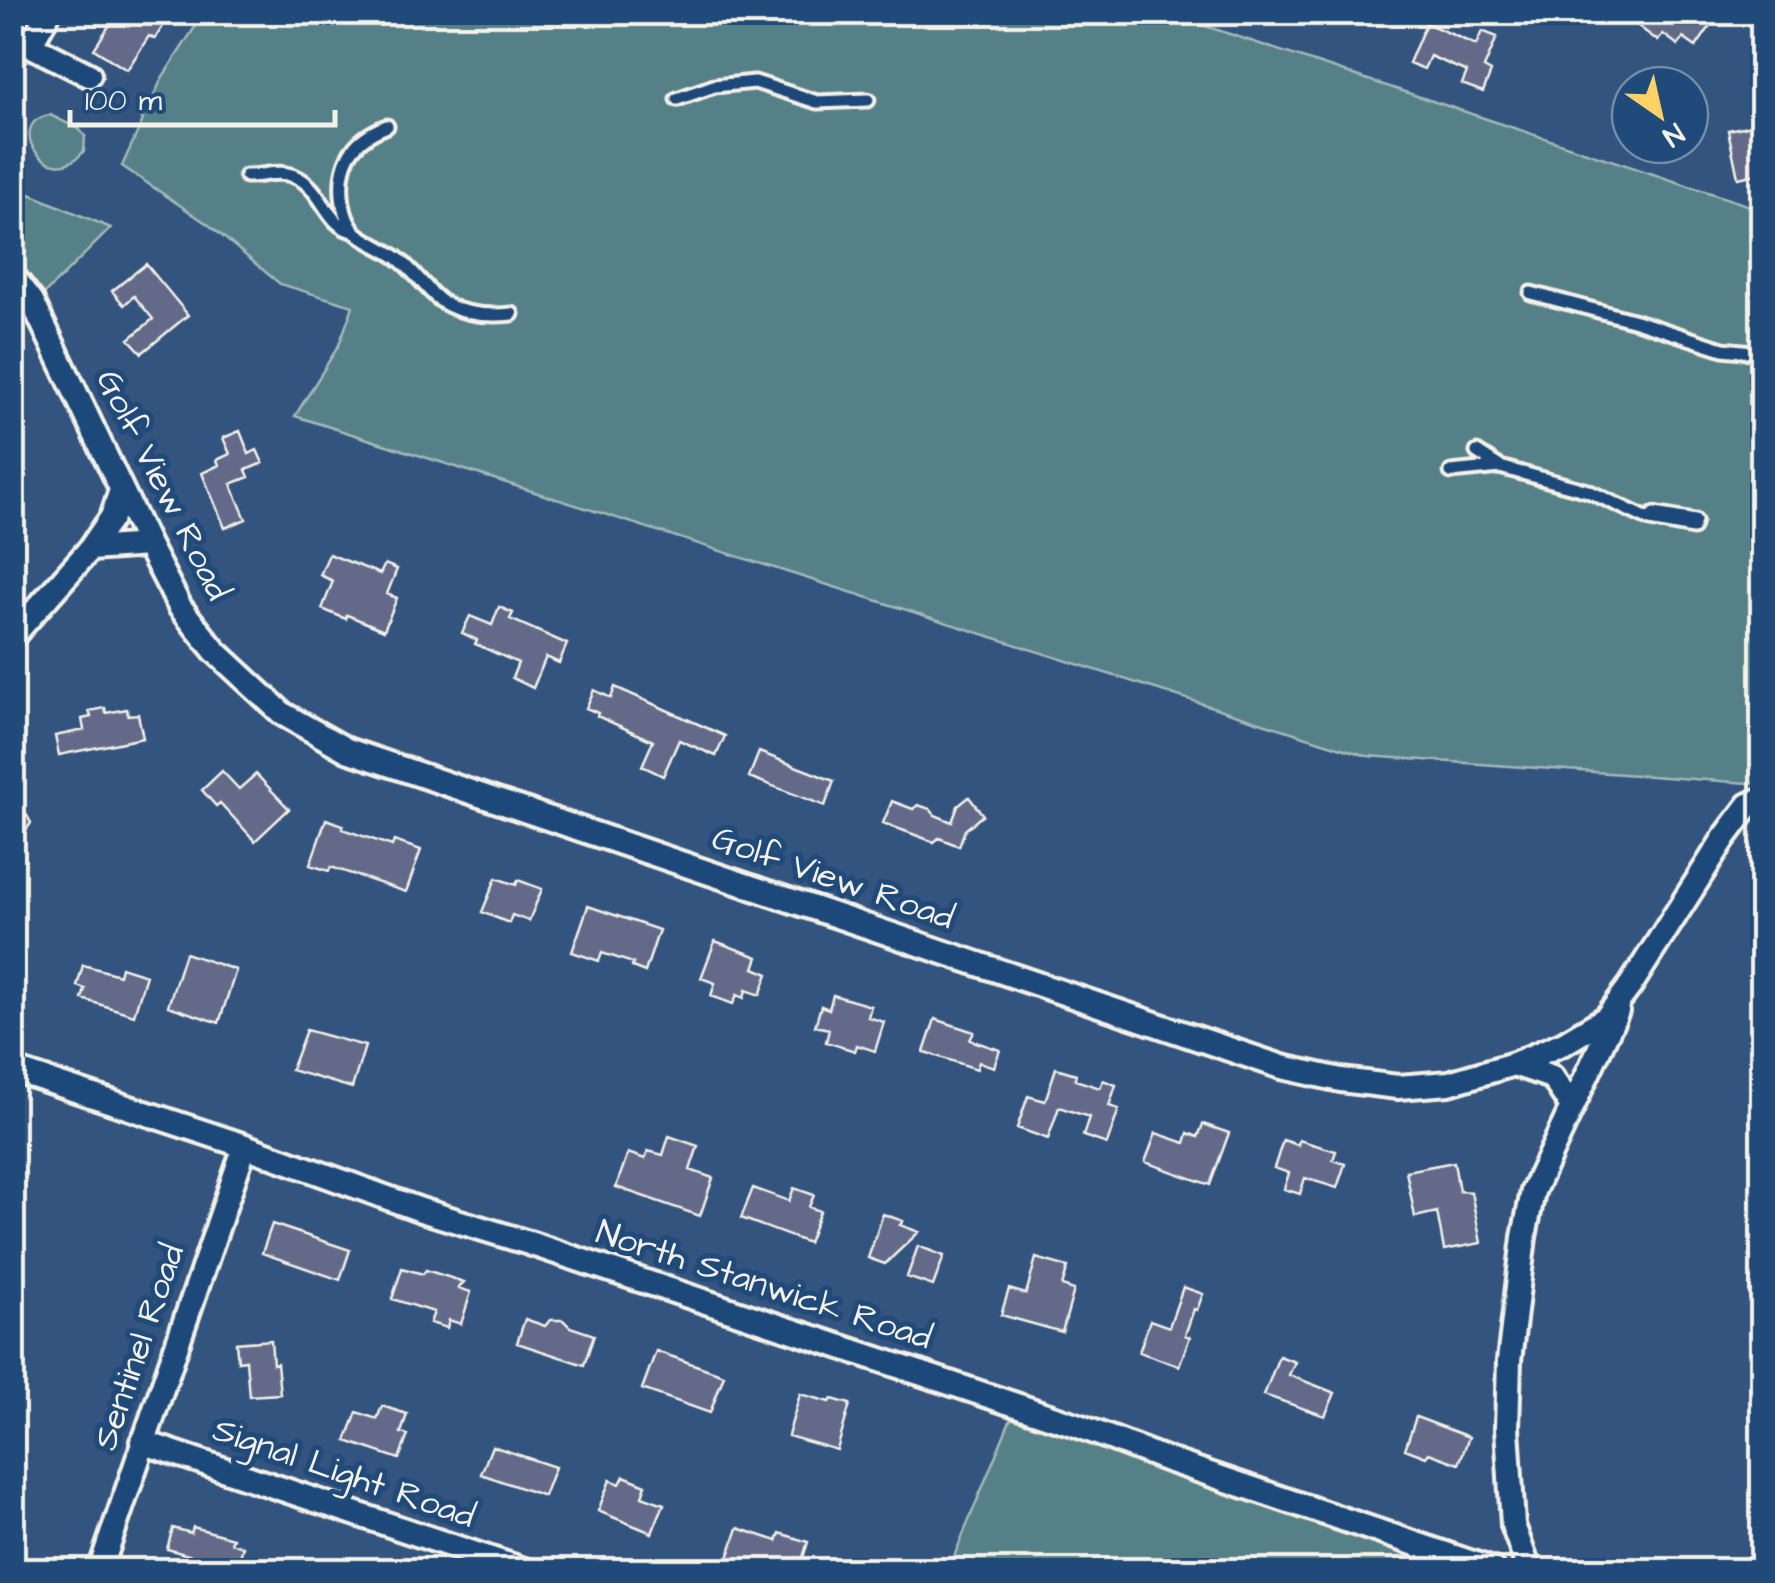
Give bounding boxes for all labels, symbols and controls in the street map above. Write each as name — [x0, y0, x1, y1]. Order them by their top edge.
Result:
scale bar — [70, 65, 335, 127]
north arrow — [1610, 65, 1710, 165]
text: 100 m — [85, 80, 163, 122]
text: N — [1655, 113, 1691, 156]
street label: Golf View Road — [84, 361, 242, 609]
street label: Golf View Road — [705, 814, 961, 942]
street label: North Stanwick Road — [590, 1208, 938, 1362]
street label: Sentinel Road — [81, 1237, 197, 1456]
street label: Signal Light Road — [206, 1405, 482, 1543]

